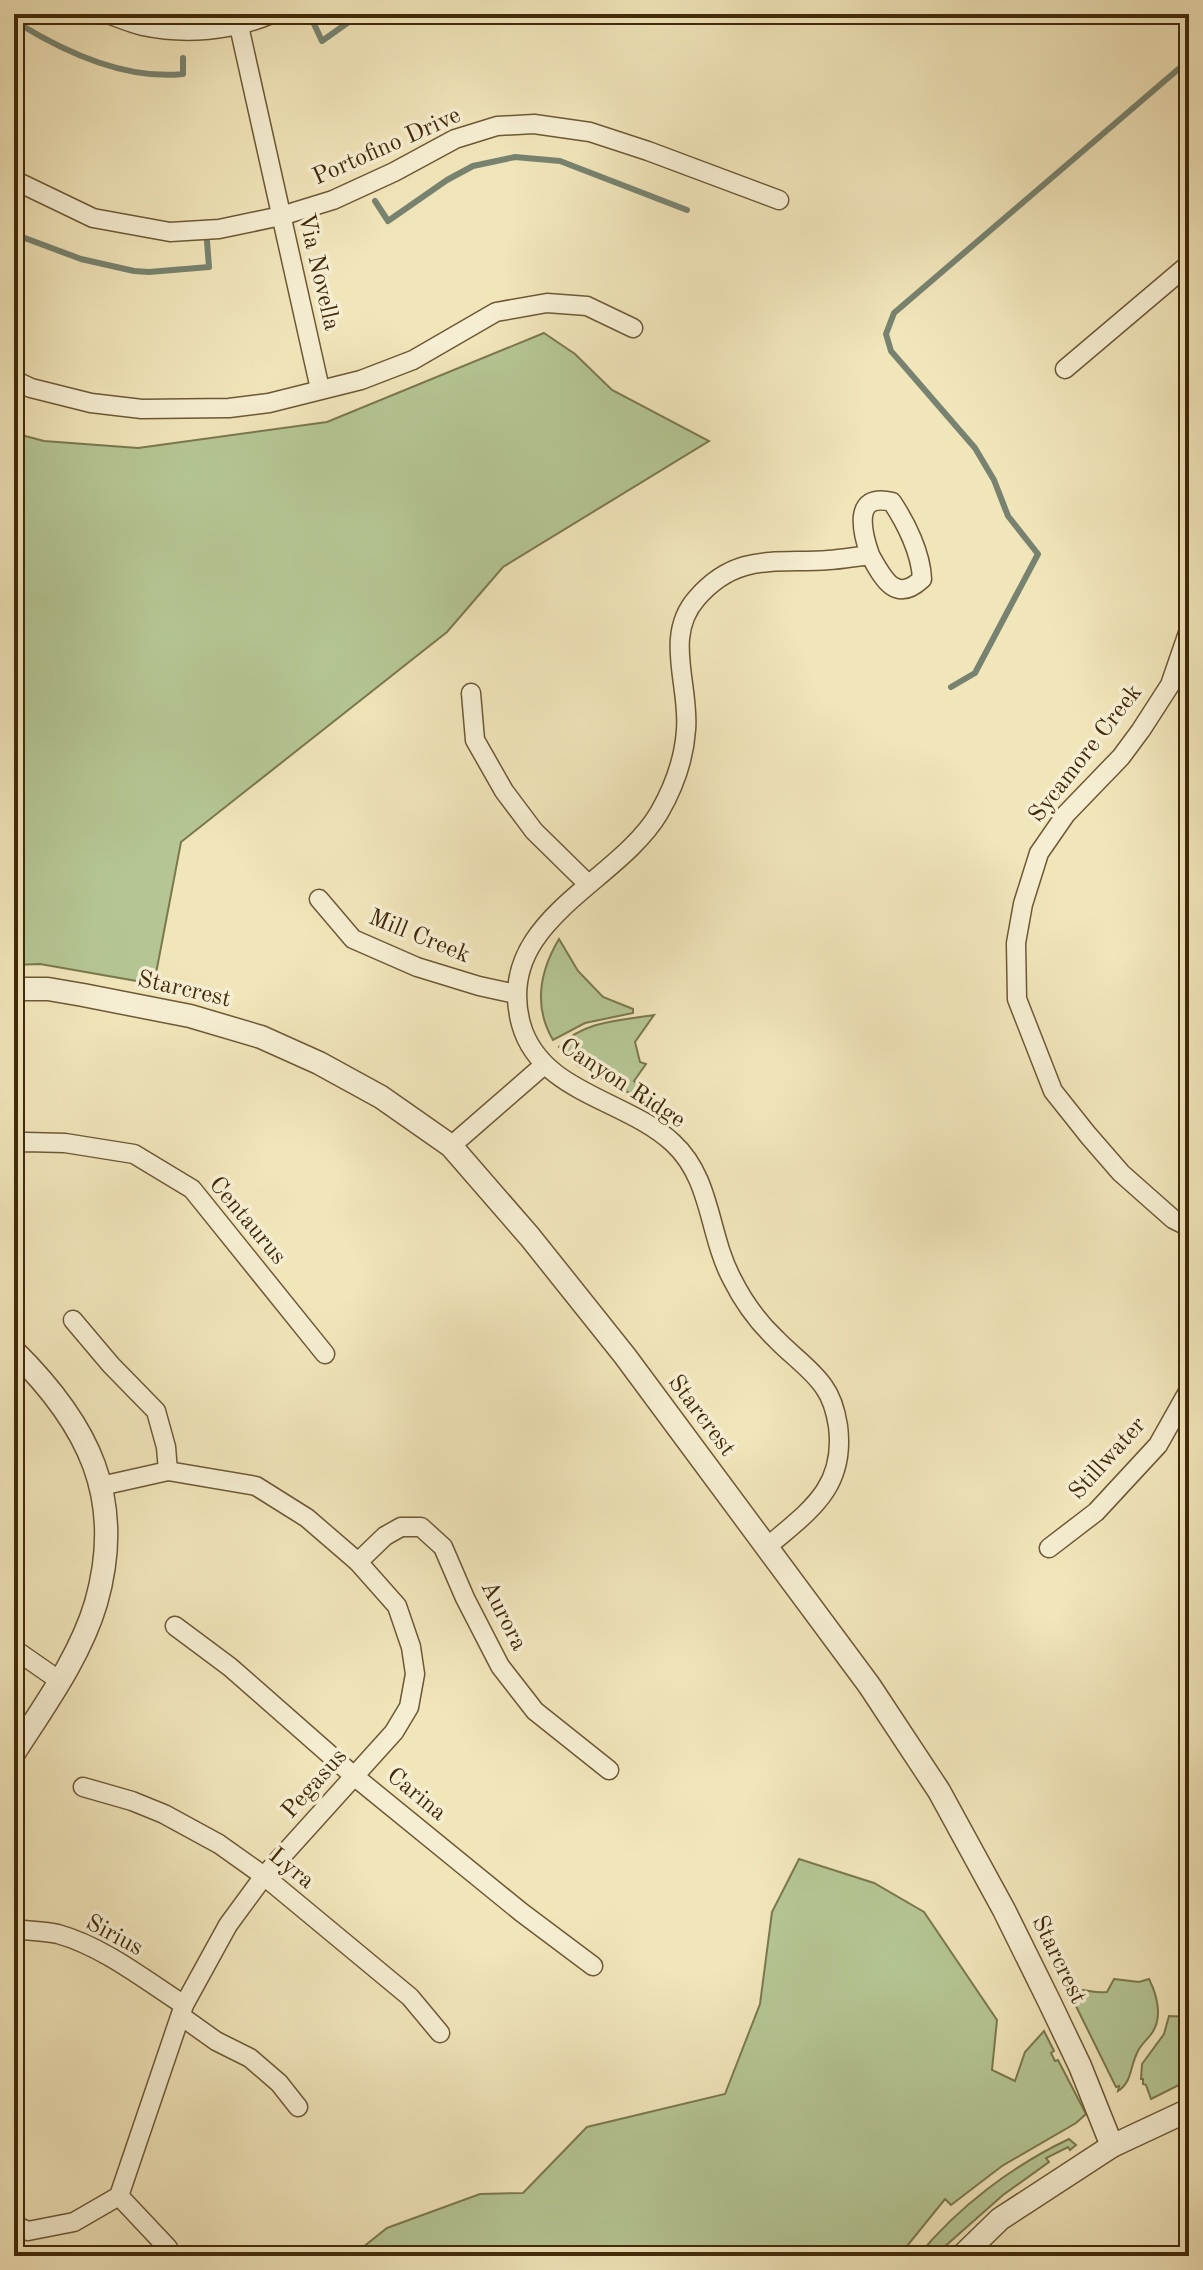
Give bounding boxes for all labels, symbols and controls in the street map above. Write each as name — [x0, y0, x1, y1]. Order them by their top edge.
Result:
street label: Portofino Drive — [309, 104, 465, 190]
street label: Via Novella — [293, 211, 343, 333]
street label: Sycamore Creek — [1025, 680, 1147, 828]
street label: Mill Creek — [365, 906, 473, 968]
street label: Starcrest — [135, 968, 233, 1012]
street label: Canyon Ridge — [555, 1035, 689, 1133]
street label: Centaurus — [204, 1173, 290, 1269]
street label: Starcrest — [663, 1371, 739, 1461]
street label: Stillwater — [1065, 1413, 1151, 1505]
street label: Aurora — [475, 1577, 531, 1655]
street label: Pegasus — [278, 1745, 352, 1823]
street label: Carina — [382, 1764, 451, 1826]
street label: Lyra — [264, 1844, 318, 1894]
street label: Sirius — [81, 1911, 147, 1961]
street label: Starcrest — [1026, 1912, 1090, 2008]

